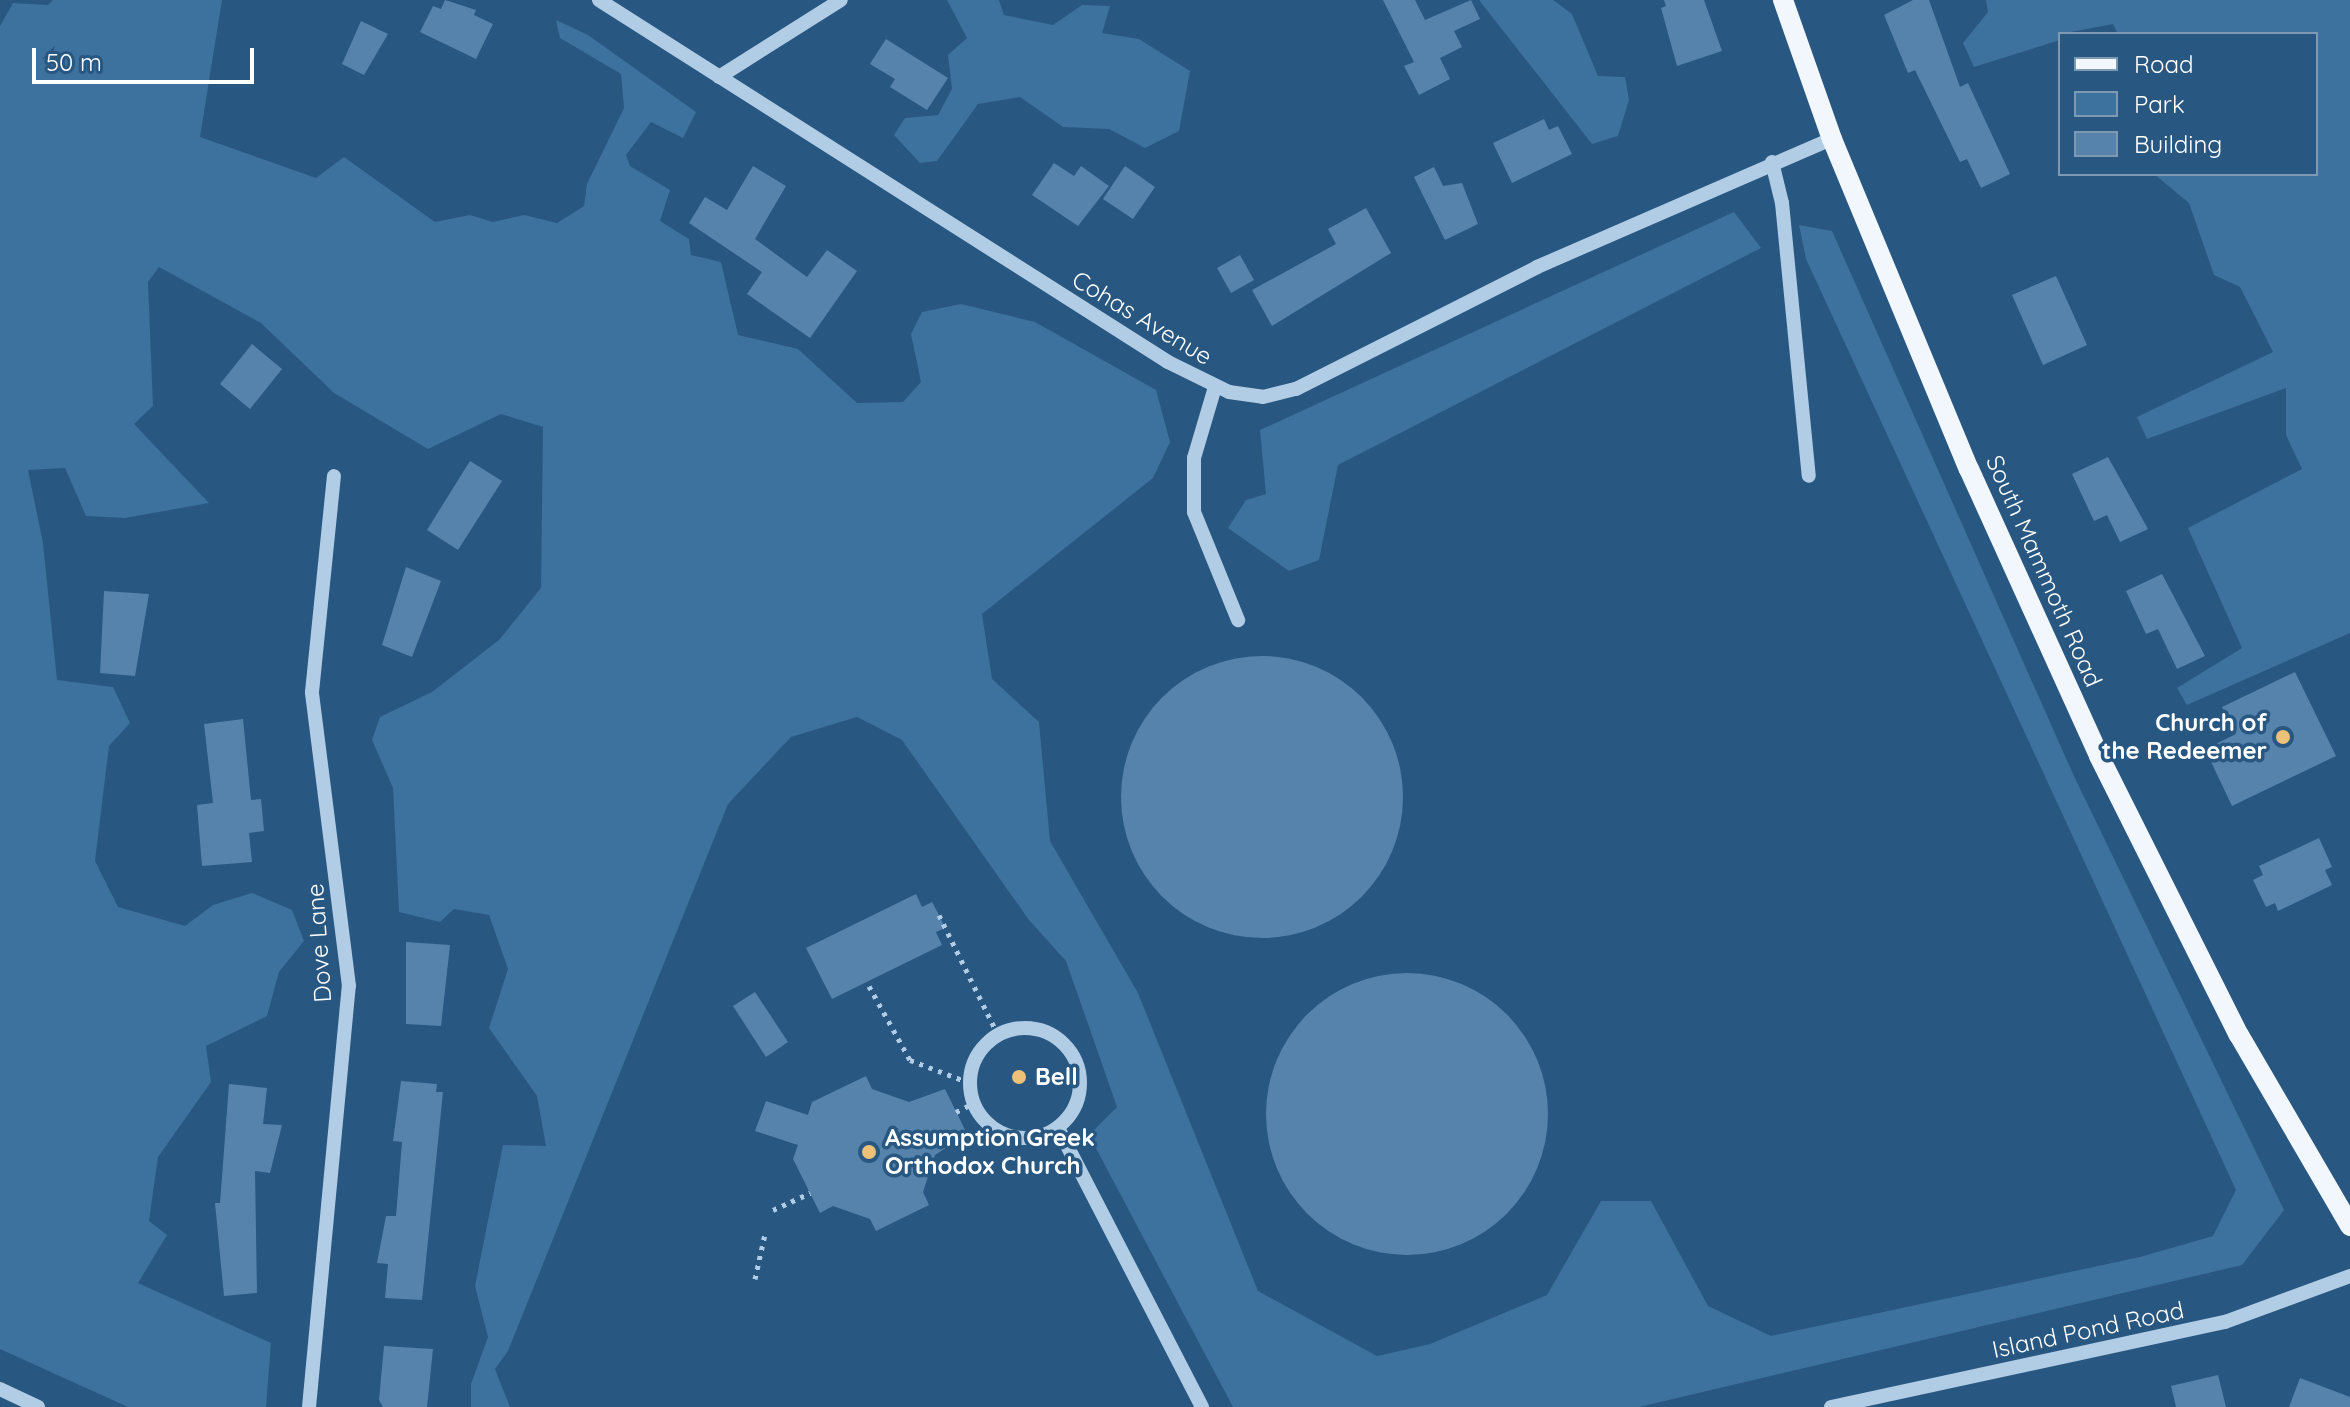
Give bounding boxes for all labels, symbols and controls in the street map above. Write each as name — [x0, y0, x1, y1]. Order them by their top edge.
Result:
scale bar — [36, 32, 258, 82]
legend — [2058, 32, 2318, 176]
text: 50 m — [46, 47, 102, 77]
text: Road — [2134, 49, 2194, 79]
text: Park — [2134, 89, 2185, 119]
text: Building — [2134, 129, 2222, 159]
street label: Cohas Avenue — [1067, 265, 1217, 371]
street label: South Mammoth Road — [1980, 451, 2108, 691]
place label: Church of the Redeemer — [2102, 709, 2267, 765]
marker: Church of the Redeemer — [2274, 728, 2292, 746]
street label: Dove Lane — [300, 883, 338, 1003]
place label: Bell — [1035, 1063, 1078, 1091]
marker: Bell — [1010, 1068, 1028, 1086]
place label: Assumption Greek Orthodox Church — [885, 1124, 1095, 1180]
marker: Assumption Greek Orthodox Church — [860, 1143, 878, 1161]
street label: Island Pond Road — [1989, 1296, 2187, 1364]

